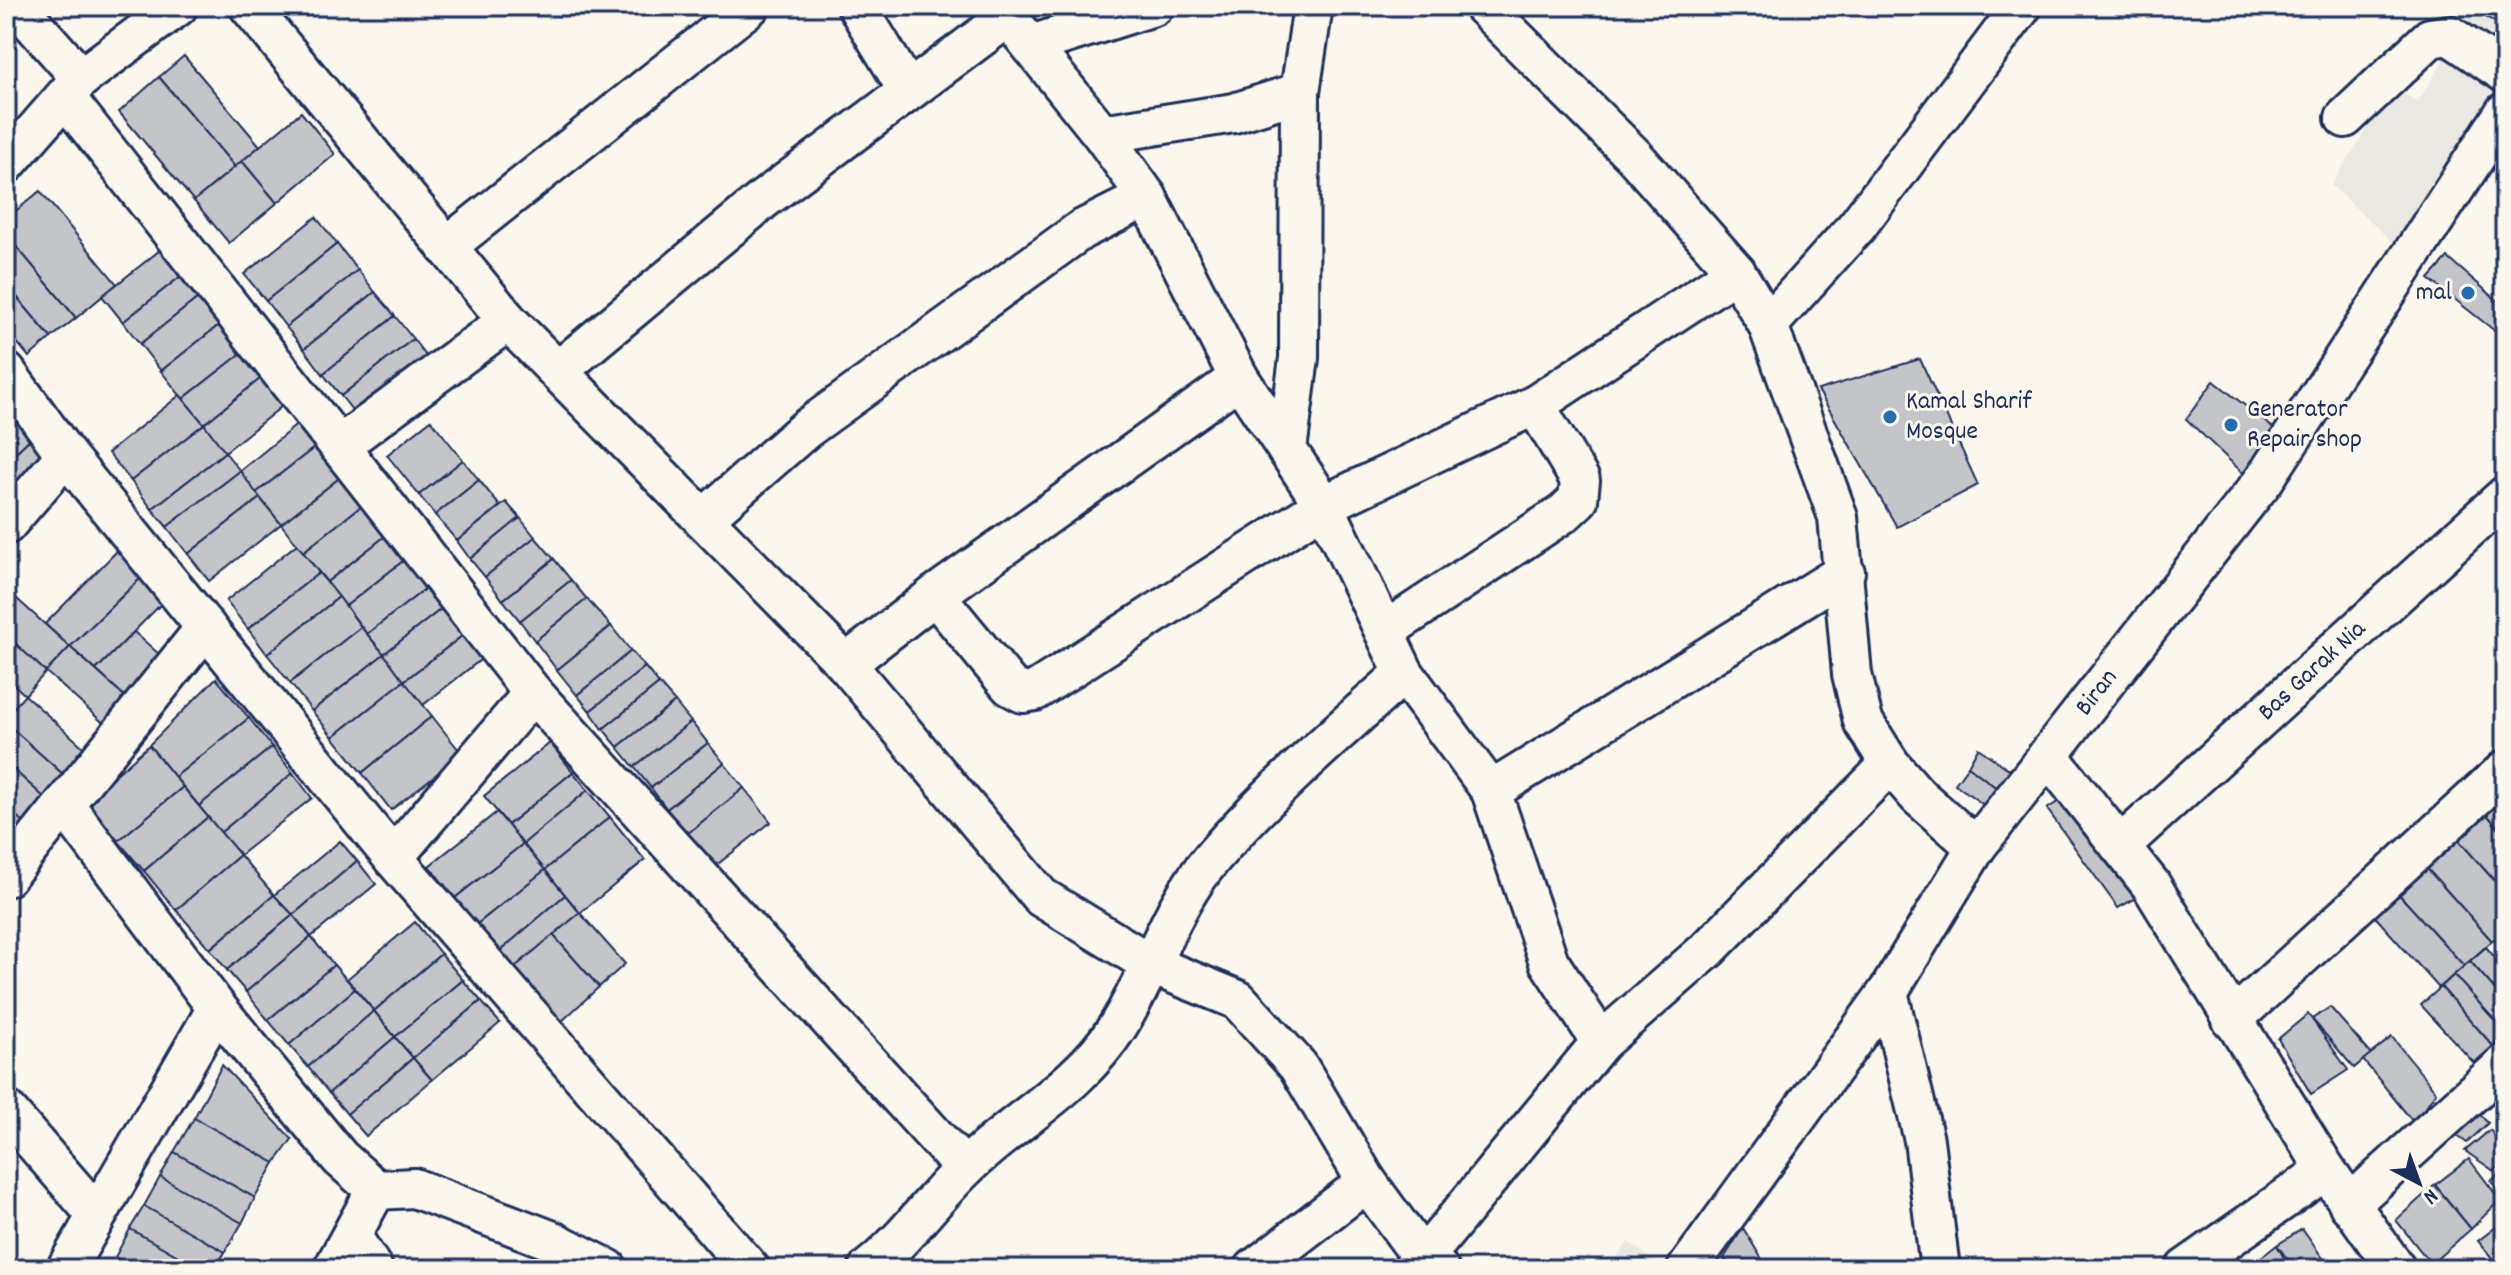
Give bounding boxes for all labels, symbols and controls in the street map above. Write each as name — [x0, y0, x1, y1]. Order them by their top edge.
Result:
place label: mal — [2416, 275, 2452, 312]
marker: mal — [2459, 284, 2477, 302]
place label: Kamal Sharif Mosque — [1906, 384, 2032, 451]
place label: Generator Repair shop — [2247, 392, 2362, 459]
marker: Kamal Sharif Mosque — [1881, 408, 1899, 426]
marker: Generator Repair shop — [2222, 416, 2240, 434]
street label: Bas Garak Nia — [2250, 611, 2375, 730]
street label: Biran — [2067, 661, 2127, 724]
north arrow — [2379, 1143, 2459, 1223]
text: N — [2415, 1180, 2444, 1211]

